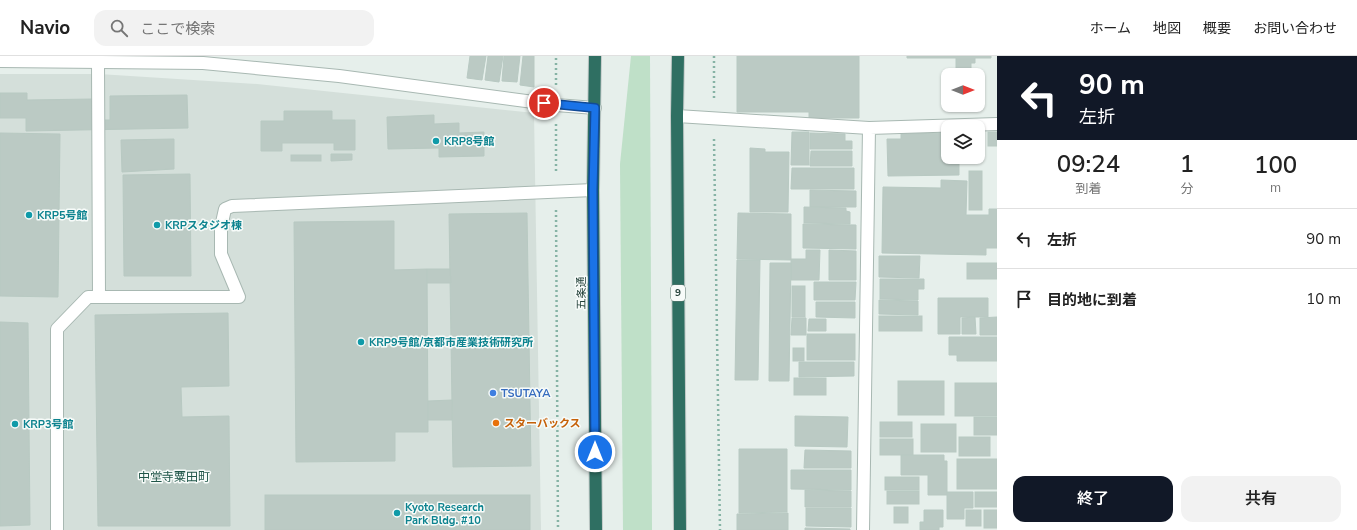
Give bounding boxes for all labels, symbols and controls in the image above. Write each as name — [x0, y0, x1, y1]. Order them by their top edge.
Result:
search box — [94, 10, 374, 46]
text: Navio — [20, 15, 70, 41]
icon: search — [108, 17, 130, 39]
text: ここで検索 — [140, 19, 215, 39]
text: ホーム — [1089, 19, 1131, 38]
text: 地図 — [1153, 19, 1181, 38]
text: 概要 — [1203, 19, 1231, 38]
text: お問い合わせ — [1253, 19, 1337, 38]
text: 90 m — [1079, 66, 1145, 104]
north arrow — [941, 68, 985, 112]
map controls — [941, 68, 985, 164]
icon: left — [1013, 72, 1065, 124]
pin — [527, 86, 561, 120]
icon: arrive — [533, 92, 555, 114]
text: 左折 — [1079, 105, 1115, 129]
button: layers — [941, 120, 985, 164]
place label: KRP8号館 — [444, 134, 495, 149]
marker: KRP8号館 — [431, 136, 441, 146]
text: 09:24 — [1057, 148, 1120, 180]
text: 1 — [1180, 148, 1194, 180]
text: 100 — [1254, 149, 1297, 181]
text: m — [1270, 179, 1281, 197]
text: 到着 — [1075, 180, 1101, 198]
text: 分 — [1181, 180, 1194, 198]
place label: KRP5号館 — [37, 208, 88, 223]
marker: KRP5号館 — [24, 210, 34, 220]
place label: KRPスタジオ棟 — [165, 218, 242, 233]
marker: KRPスタジオ棟 — [152, 220, 162, 230]
icon: left — [1013, 228, 1035, 250]
text: 90 m — [1306, 229, 1341, 249]
text: 左折 — [1047, 230, 1077, 250]
street label: 五条通 — [574, 277, 589, 310]
road number: 9 — [671, 285, 685, 301]
icon: arrive — [1013, 288, 1035, 310]
text: 10 m — [1306, 289, 1341, 309]
text: 目的地に到着 — [1047, 290, 1137, 310]
place label: KRP9号館/京都市産業技術研究所 — [369, 335, 533, 350]
marker: KRP9号館/京都市産業技術研究所 — [356, 337, 366, 347]
place label: TSUTAYA — [501, 386, 551, 401]
marker: TSUTAYA — [488, 388, 498, 398]
place label: スターバックス — [504, 416, 581, 431]
place label: KRP3号館 — [23, 417, 74, 432]
marker: スターバックス — [491, 418, 501, 428]
marker: KRP3号館 — [10, 419, 20, 429]
position arrow — [574, 431, 616, 473]
district label: 中堂寺粟田町 — [138, 469, 210, 485]
button: 終了 — [1013, 476, 1173, 522]
button: 共有 — [1181, 476, 1341, 522]
place label: Kyoto Research Park Bldg. #10 — [405, 500, 484, 528]
marker: Kyoto Research Park Bldg. #10 — [392, 508, 402, 518]

